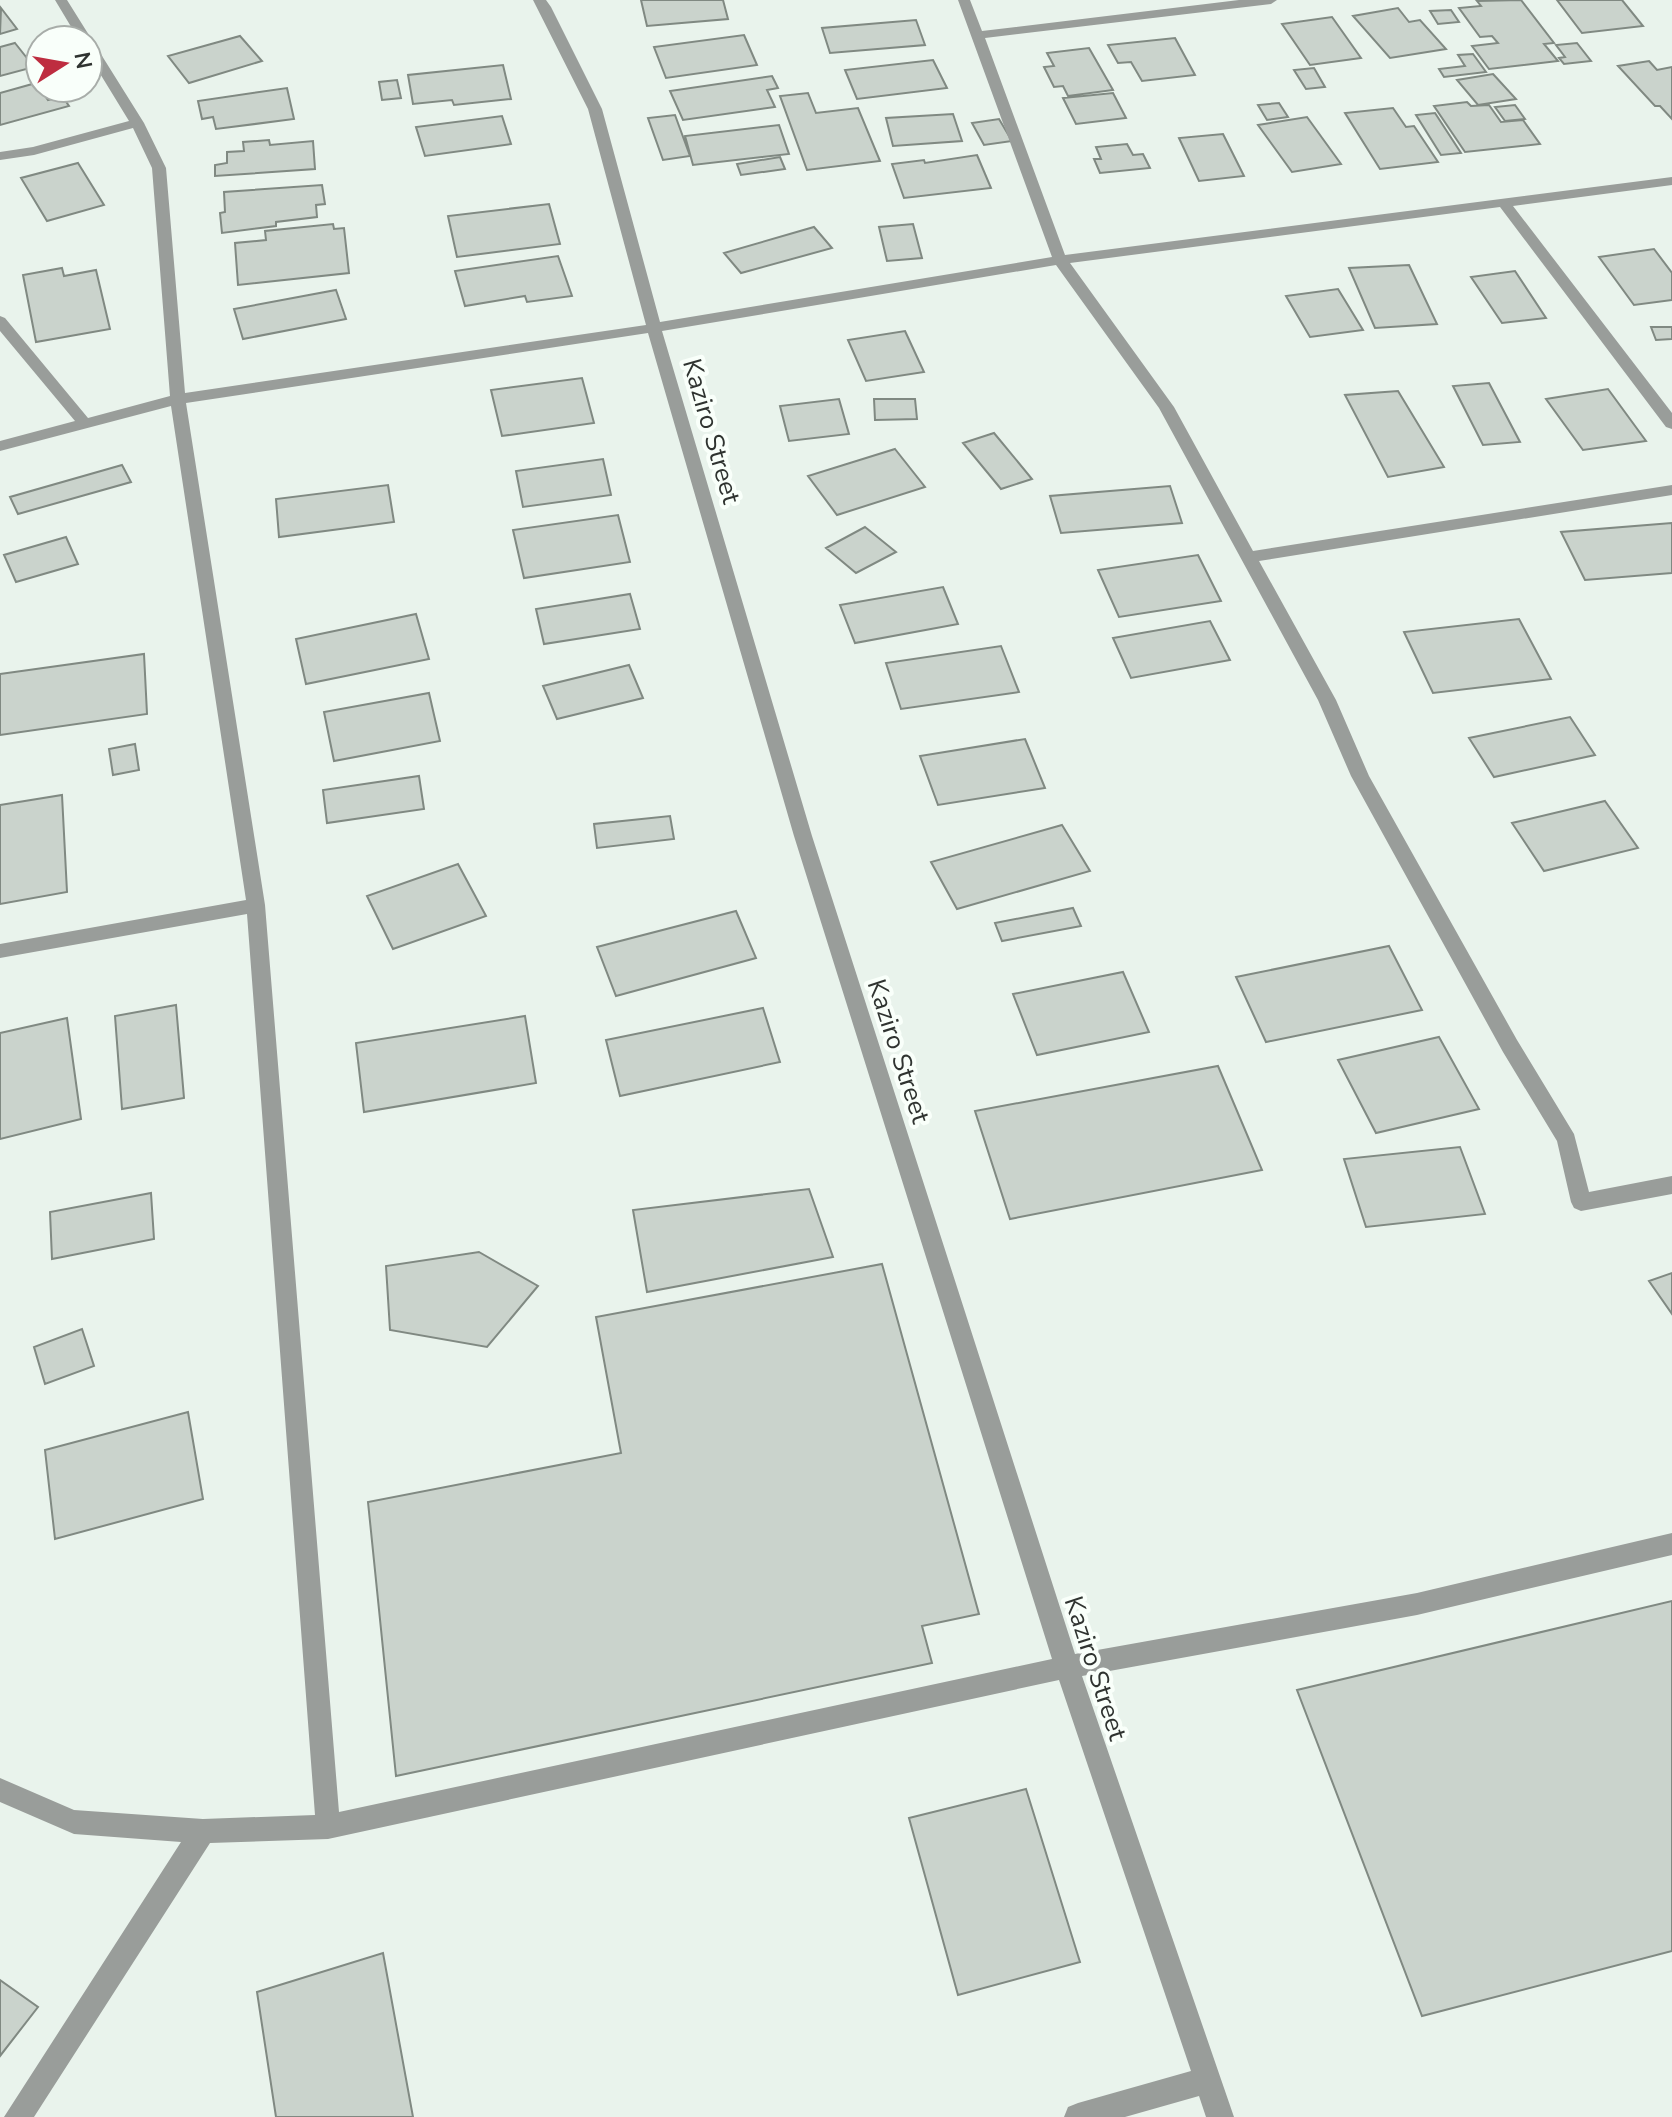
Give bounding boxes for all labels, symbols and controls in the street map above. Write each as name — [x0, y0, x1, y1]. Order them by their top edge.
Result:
north arrow — [24, 24, 104, 104]
text: N — [66, 49, 99, 71]
street label: Kaziro Street — [674, 355, 749, 509]
street label: Kaziro Street — [859, 975, 939, 1128]
street label: Kaziro Street — [1056, 1592, 1136, 1745]

